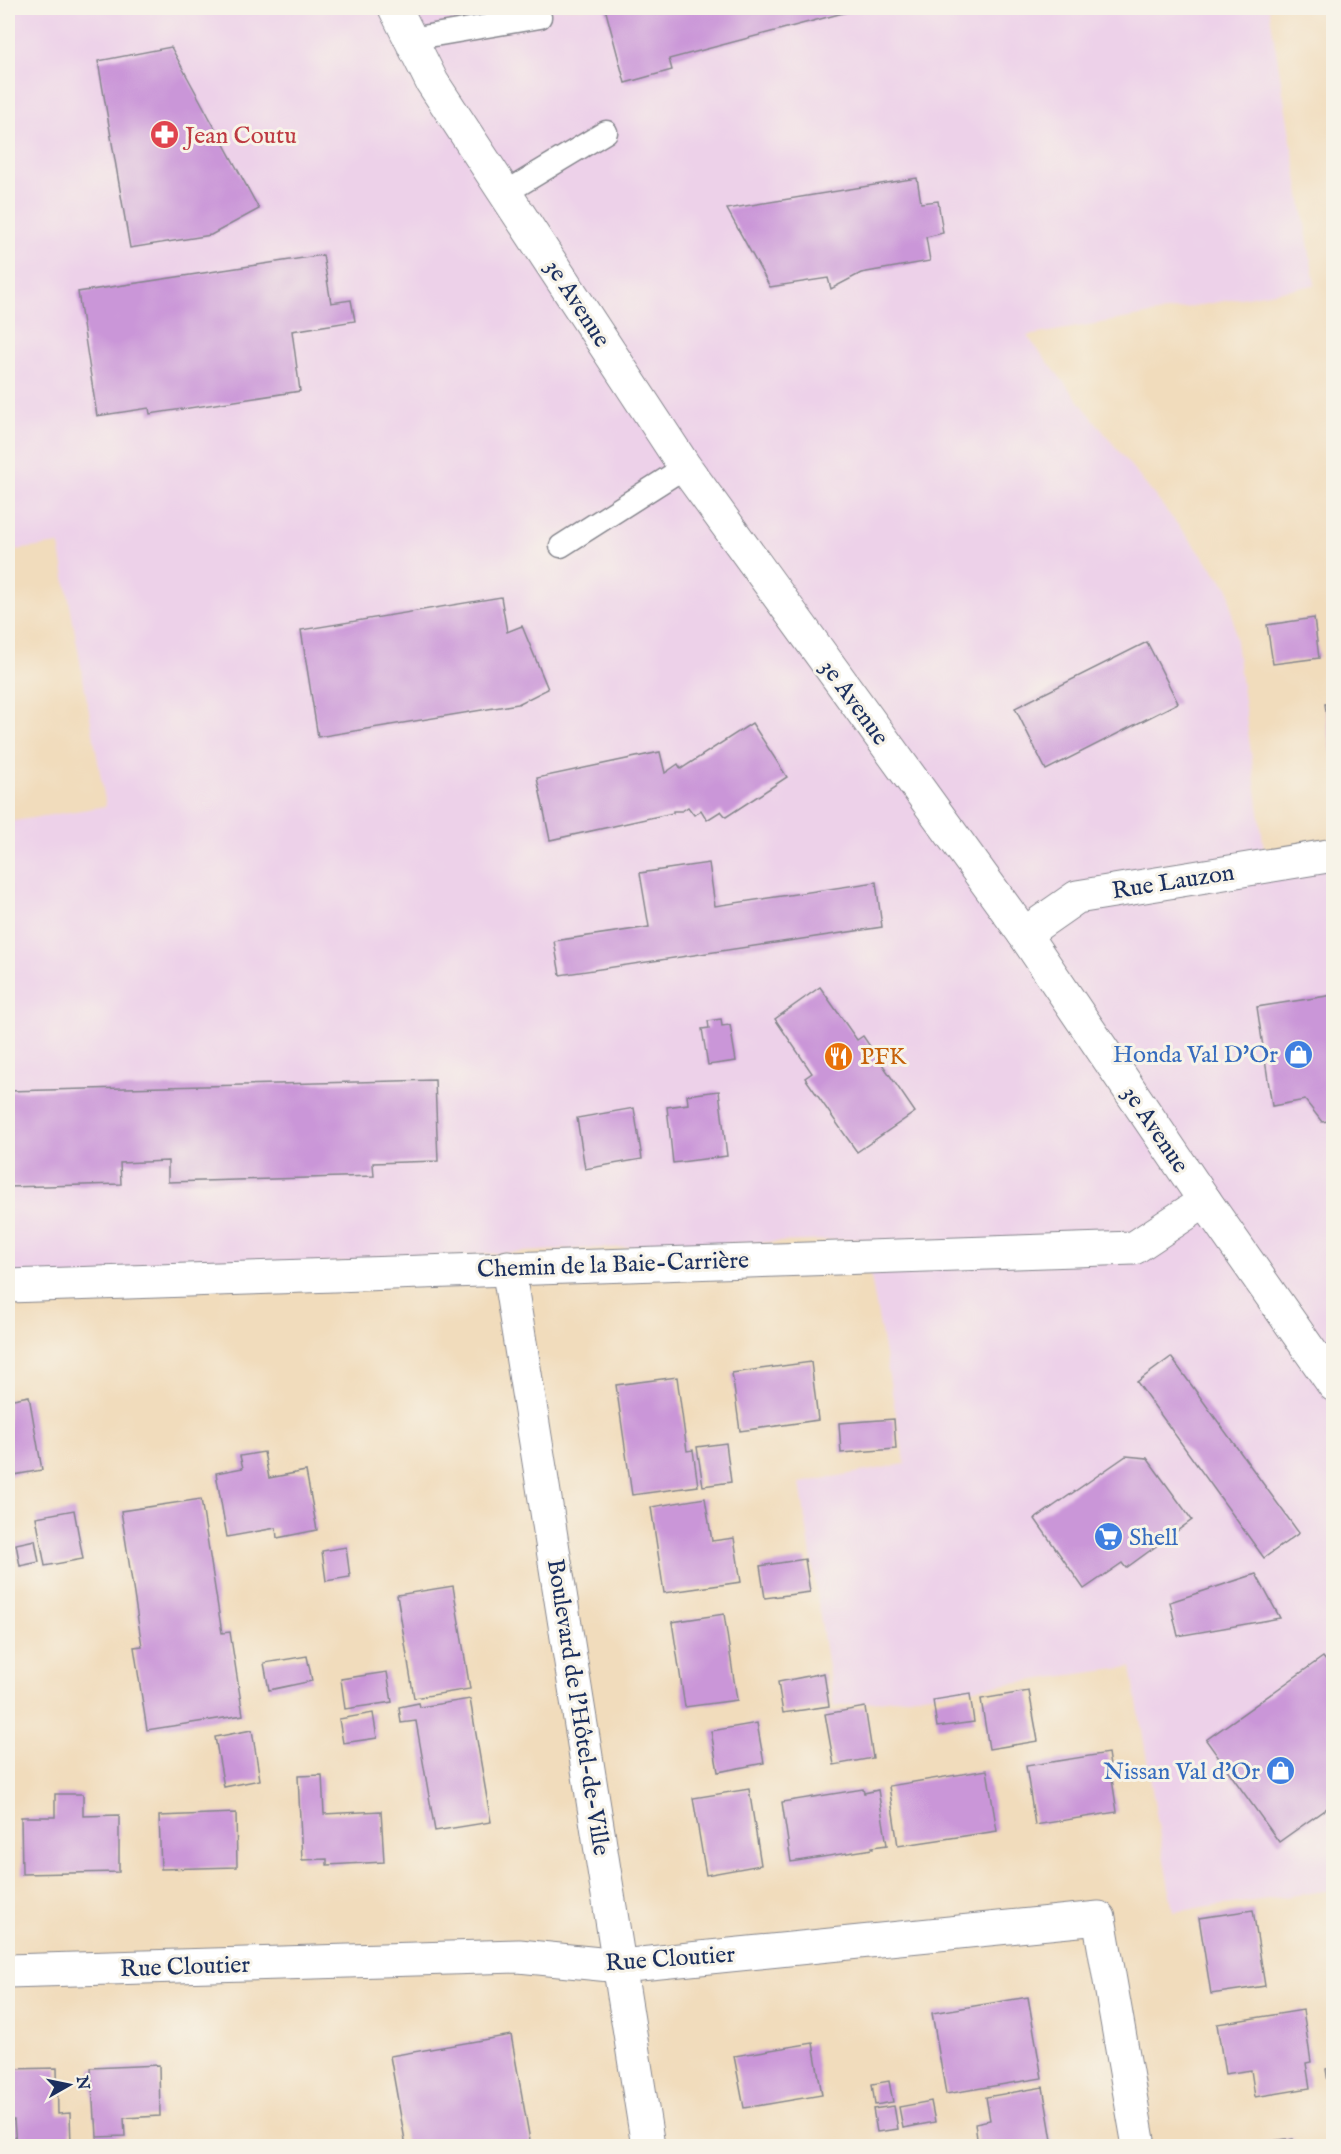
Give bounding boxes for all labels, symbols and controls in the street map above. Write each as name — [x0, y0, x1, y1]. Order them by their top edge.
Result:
pharmacy icon: Jean Coutu — [148, 119, 180, 151]
place label: Jean Coutu — [182, 121, 297, 152]
street label: 3e Avenue — [537, 254, 617, 354]
street label: 3e Avenue — [812, 654, 895, 752]
street label: Rue Lauzon — [1110, 857, 1237, 907]
shop icon: Honda Val D'Or — [1283, 1038, 1315, 1070]
restaurant icon: PFK — [823, 1040, 855, 1072]
place label: Honda Val D'Or — [1113, 1040, 1278, 1071]
place label: PFK — [860, 1042, 907, 1073]
street label: 3e Avenue — [1114, 1080, 1195, 1179]
street label: Chemin de la Baie-Carrière — [477, 1245, 750, 1286]
supermarket icon: Shell — [1092, 1521, 1124, 1553]
place label: Shell — [1129, 1523, 1179, 1554]
street label: Boulevard de l'Hôtel-de-Ville — [539, 1557, 616, 1858]
shop icon: Nissan Val d'Or — [1265, 1755, 1297, 1787]
place label: Nissan Val d'Or — [1103, 1757, 1260, 1788]
street label: Rue Cloutier — [604, 1939, 736, 1979]
street label: Rue Cloutier — [119, 1950, 251, 1985]
north arrow — [39, 2055, 99, 2115]
text: N — [71, 2074, 93, 2092]

